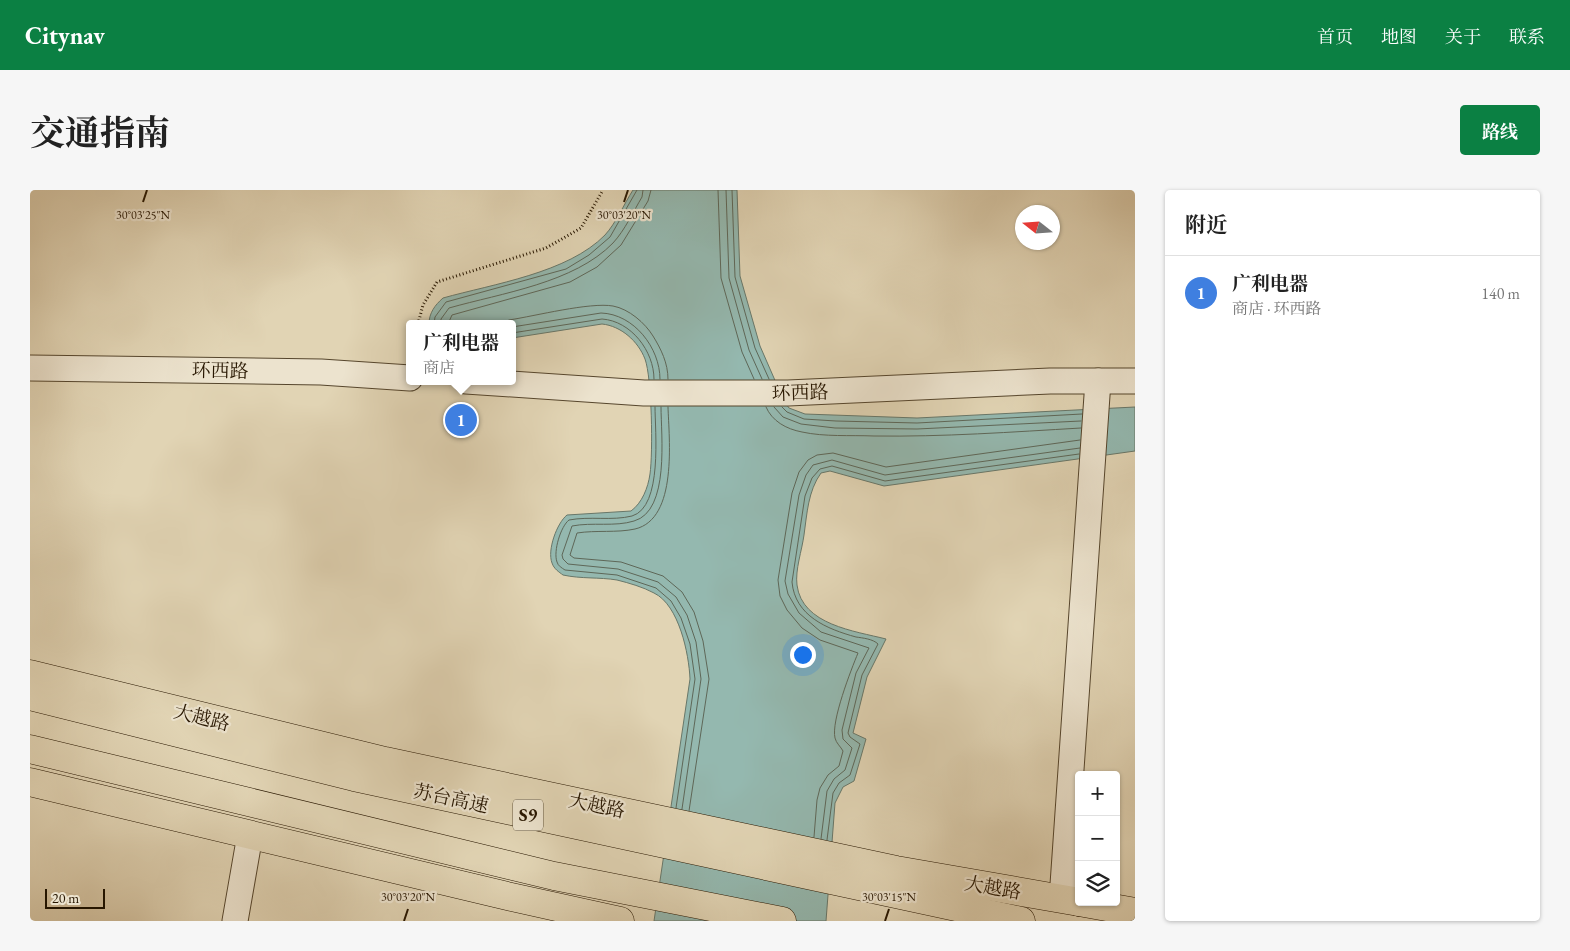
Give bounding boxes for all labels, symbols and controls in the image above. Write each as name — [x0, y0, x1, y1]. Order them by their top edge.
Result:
text: Citynav — [25, 20, 105, 51]
text: 首页 — [1317, 25, 1353, 48]
text: 地图 — [1381, 25, 1417, 48]
text: 关于 — [1445, 25, 1481, 48]
text: 联系 — [1509, 25, 1545, 48]
button: 路线 — [1460, 105, 1540, 155]
text: 交通指南 — [30, 110, 170, 155]
north arrow — [1015, 205, 1060, 250]
text: 30°03'25"N — [116, 207, 170, 223]
text: 30°03'20"N — [597, 207, 651, 223]
text: 附近 — [1185, 211, 1227, 238]
text: 广利电器 — [1232, 271, 1308, 296]
text: 1 — [1197, 283, 1205, 304]
text: 140 m — [1481, 283, 1520, 304]
text: 商店 · 环西路 — [1232, 298, 1322, 319]
popup — [406, 320, 516, 385]
text: 广利电器 — [423, 330, 499, 355]
text: 商店 — [423, 357, 455, 378]
street label: 环西路 — [191, 358, 249, 383]
street label: 环西路 — [771, 379, 829, 406]
pin: 1 — [445, 401, 477, 439]
your location — [790, 642, 816, 668]
street label: 大越路 — [171, 698, 233, 737]
map controls — [1075, 771, 1120, 906]
button: + — [1075, 771, 1120, 816]
street label: 苏台高速 — [411, 778, 491, 819]
street label: 大越路 — [566, 787, 627, 824]
road number: S9 — [513, 800, 543, 830]
button: − — [1075, 816, 1120, 861]
button: layers — [1075, 861, 1120, 906]
street label: 大越路 — [963, 870, 1023, 905]
scale bar — [45, 886, 105, 909]
text: 20 m — [52, 889, 79, 907]
text: 30°03'20"N — [381, 889, 435, 905]
text: 30°03'15"N — [862, 889, 916, 905]

